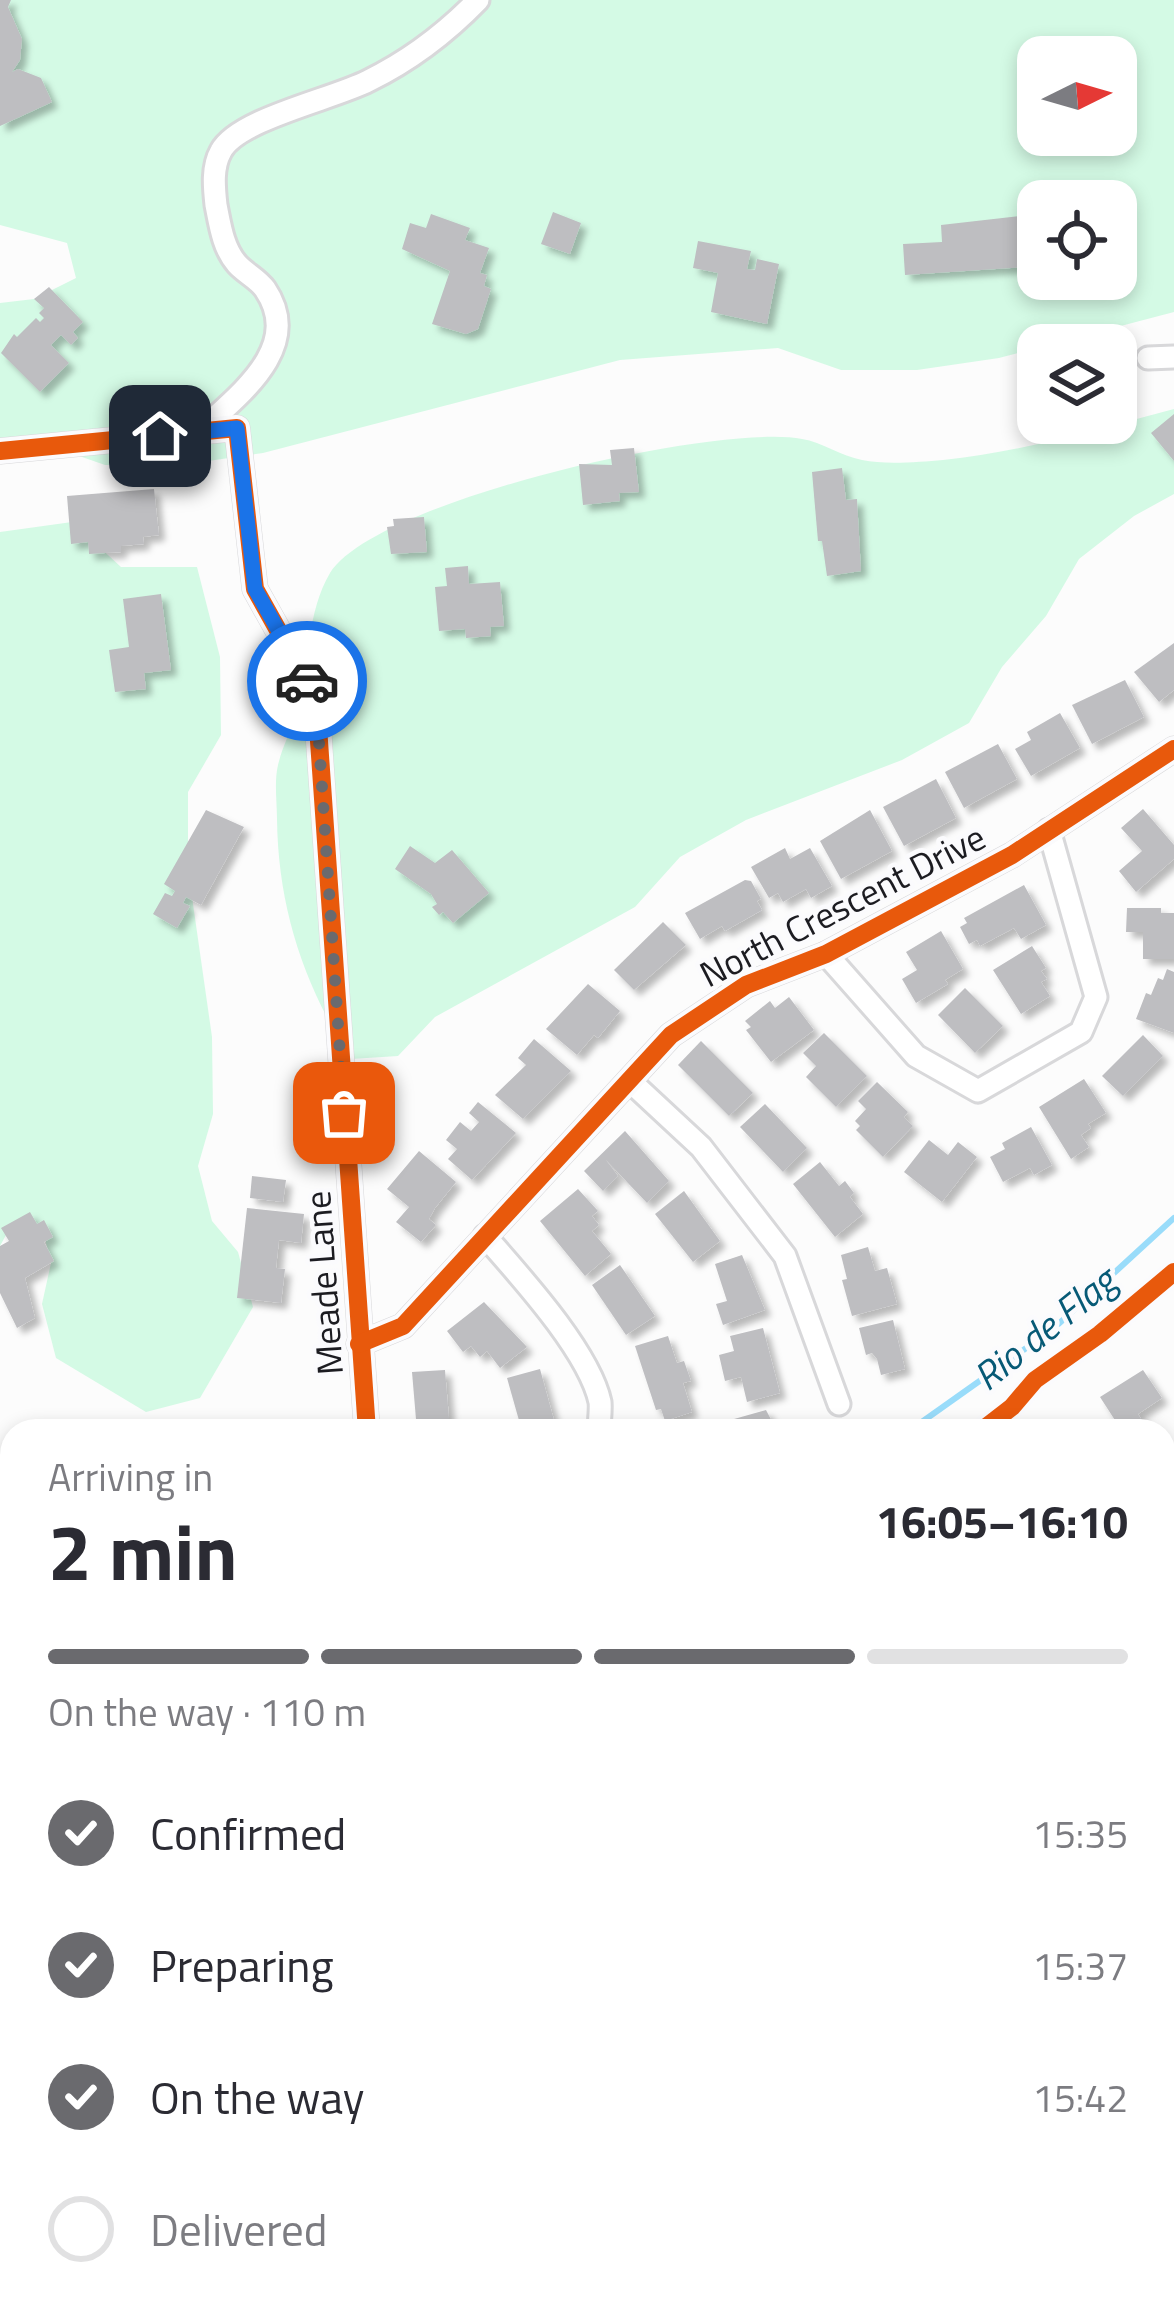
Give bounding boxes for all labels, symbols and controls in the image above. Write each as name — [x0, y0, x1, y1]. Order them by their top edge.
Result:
north arrow — [1017, 36, 1137, 156]
map controls — [1017, 36, 1137, 444]
button: locate — [1017, 180, 1137, 300]
button: layers — [1017, 324, 1137, 444]
pin — [109, 385, 211, 487]
icon: home — [127, 403, 193, 469]
courier — [247, 621, 367, 741]
icon: car — [274, 648, 340, 714]
street label: North Crescent Drive — [690, 809, 994, 1001]
pin — [293, 1062, 395, 1164]
icon: bag — [311, 1080, 377, 1146]
street label: Meade Lane — [289, 1189, 357, 1377]
water label: Rio de Flag — [960, 1249, 1132, 1404]
text: Arriving in — [48, 1447, 213, 1506]
text: 16:05–16:10 — [876, 1487, 1128, 1555]
text: 2 min — [48, 1492, 238, 1610]
text: On the way · 110 m — [48, 1682, 366, 1741]
text: Confirmed — [150, 1799, 346, 1867]
icon: check — [48, 1800, 114, 1866]
text: 15:35 — [1032, 1804, 1128, 1863]
text: Preparing — [150, 1931, 334, 1999]
icon: check — [48, 1932, 114, 1998]
text: 15:37 — [1032, 1936, 1128, 1995]
text: On the way — [150, 2063, 364, 2131]
icon: check — [48, 2064, 114, 2130]
text: 15:42 — [1032, 2068, 1128, 2127]
text: Delivered — [150, 2195, 328, 2263]

